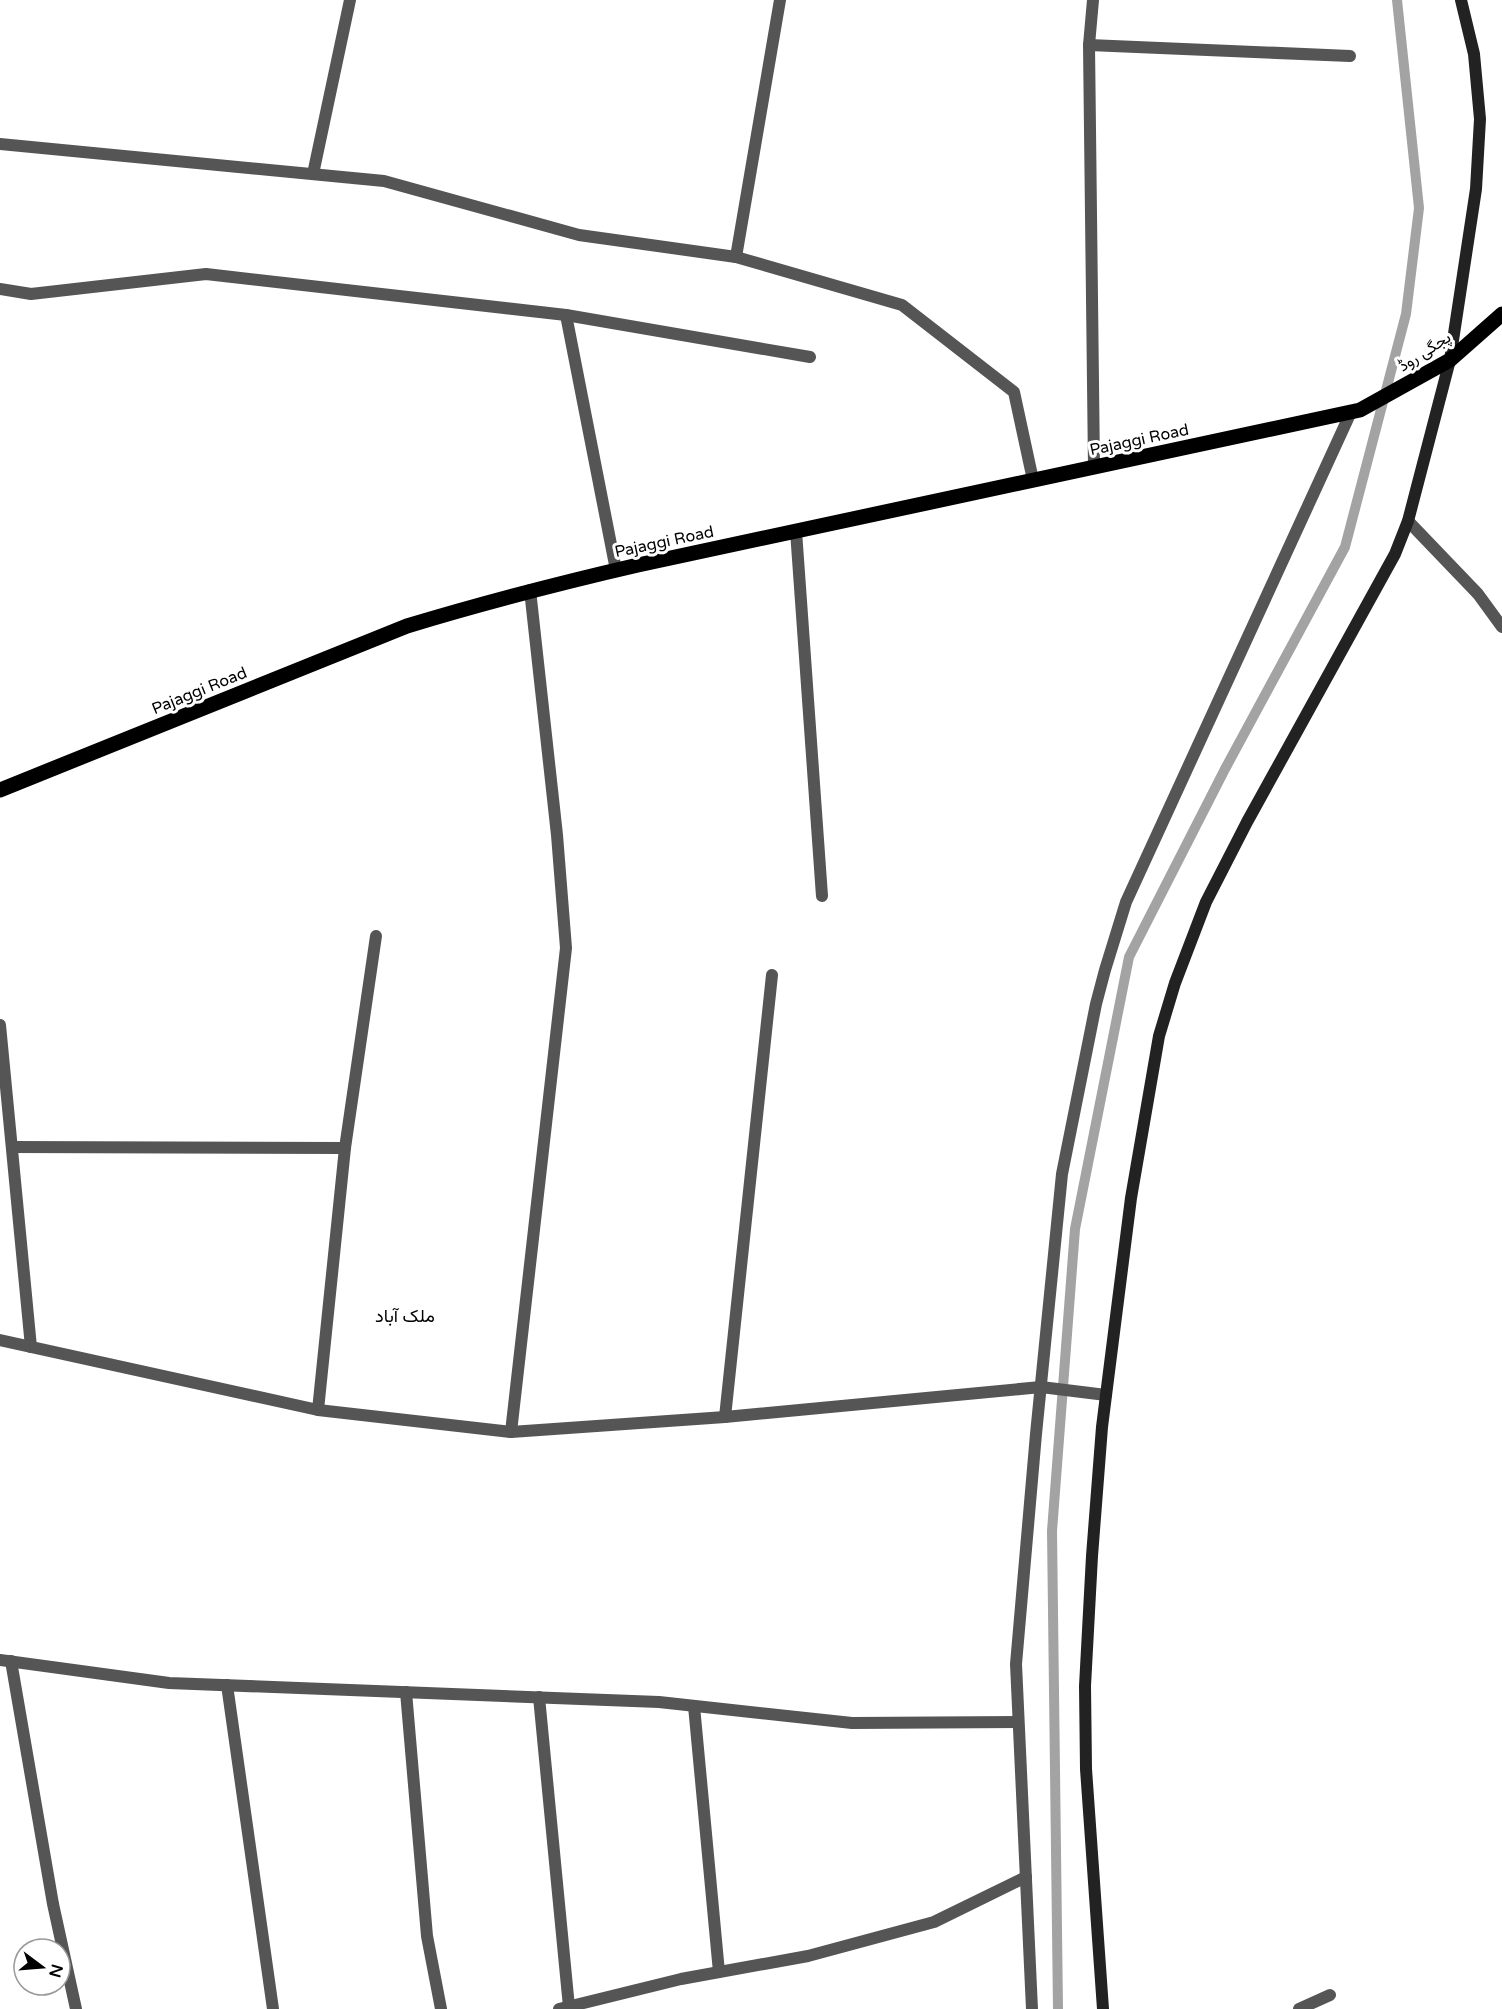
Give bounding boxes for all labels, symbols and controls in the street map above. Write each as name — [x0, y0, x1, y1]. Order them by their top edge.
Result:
street label: پجگی روڈ — [1395, 327, 1455, 377]
street label: Pajaggi Road — [1088, 420, 1191, 460]
street label: Pajaggi Road — [613, 522, 716, 562]
street label: Pajaggi Road — [149, 663, 250, 719]
district label: ملک آباد — [375, 1305, 435, 1327]
north arrow — [12, 1937, 72, 1997]
text: N — [44, 1962, 67, 1980]

